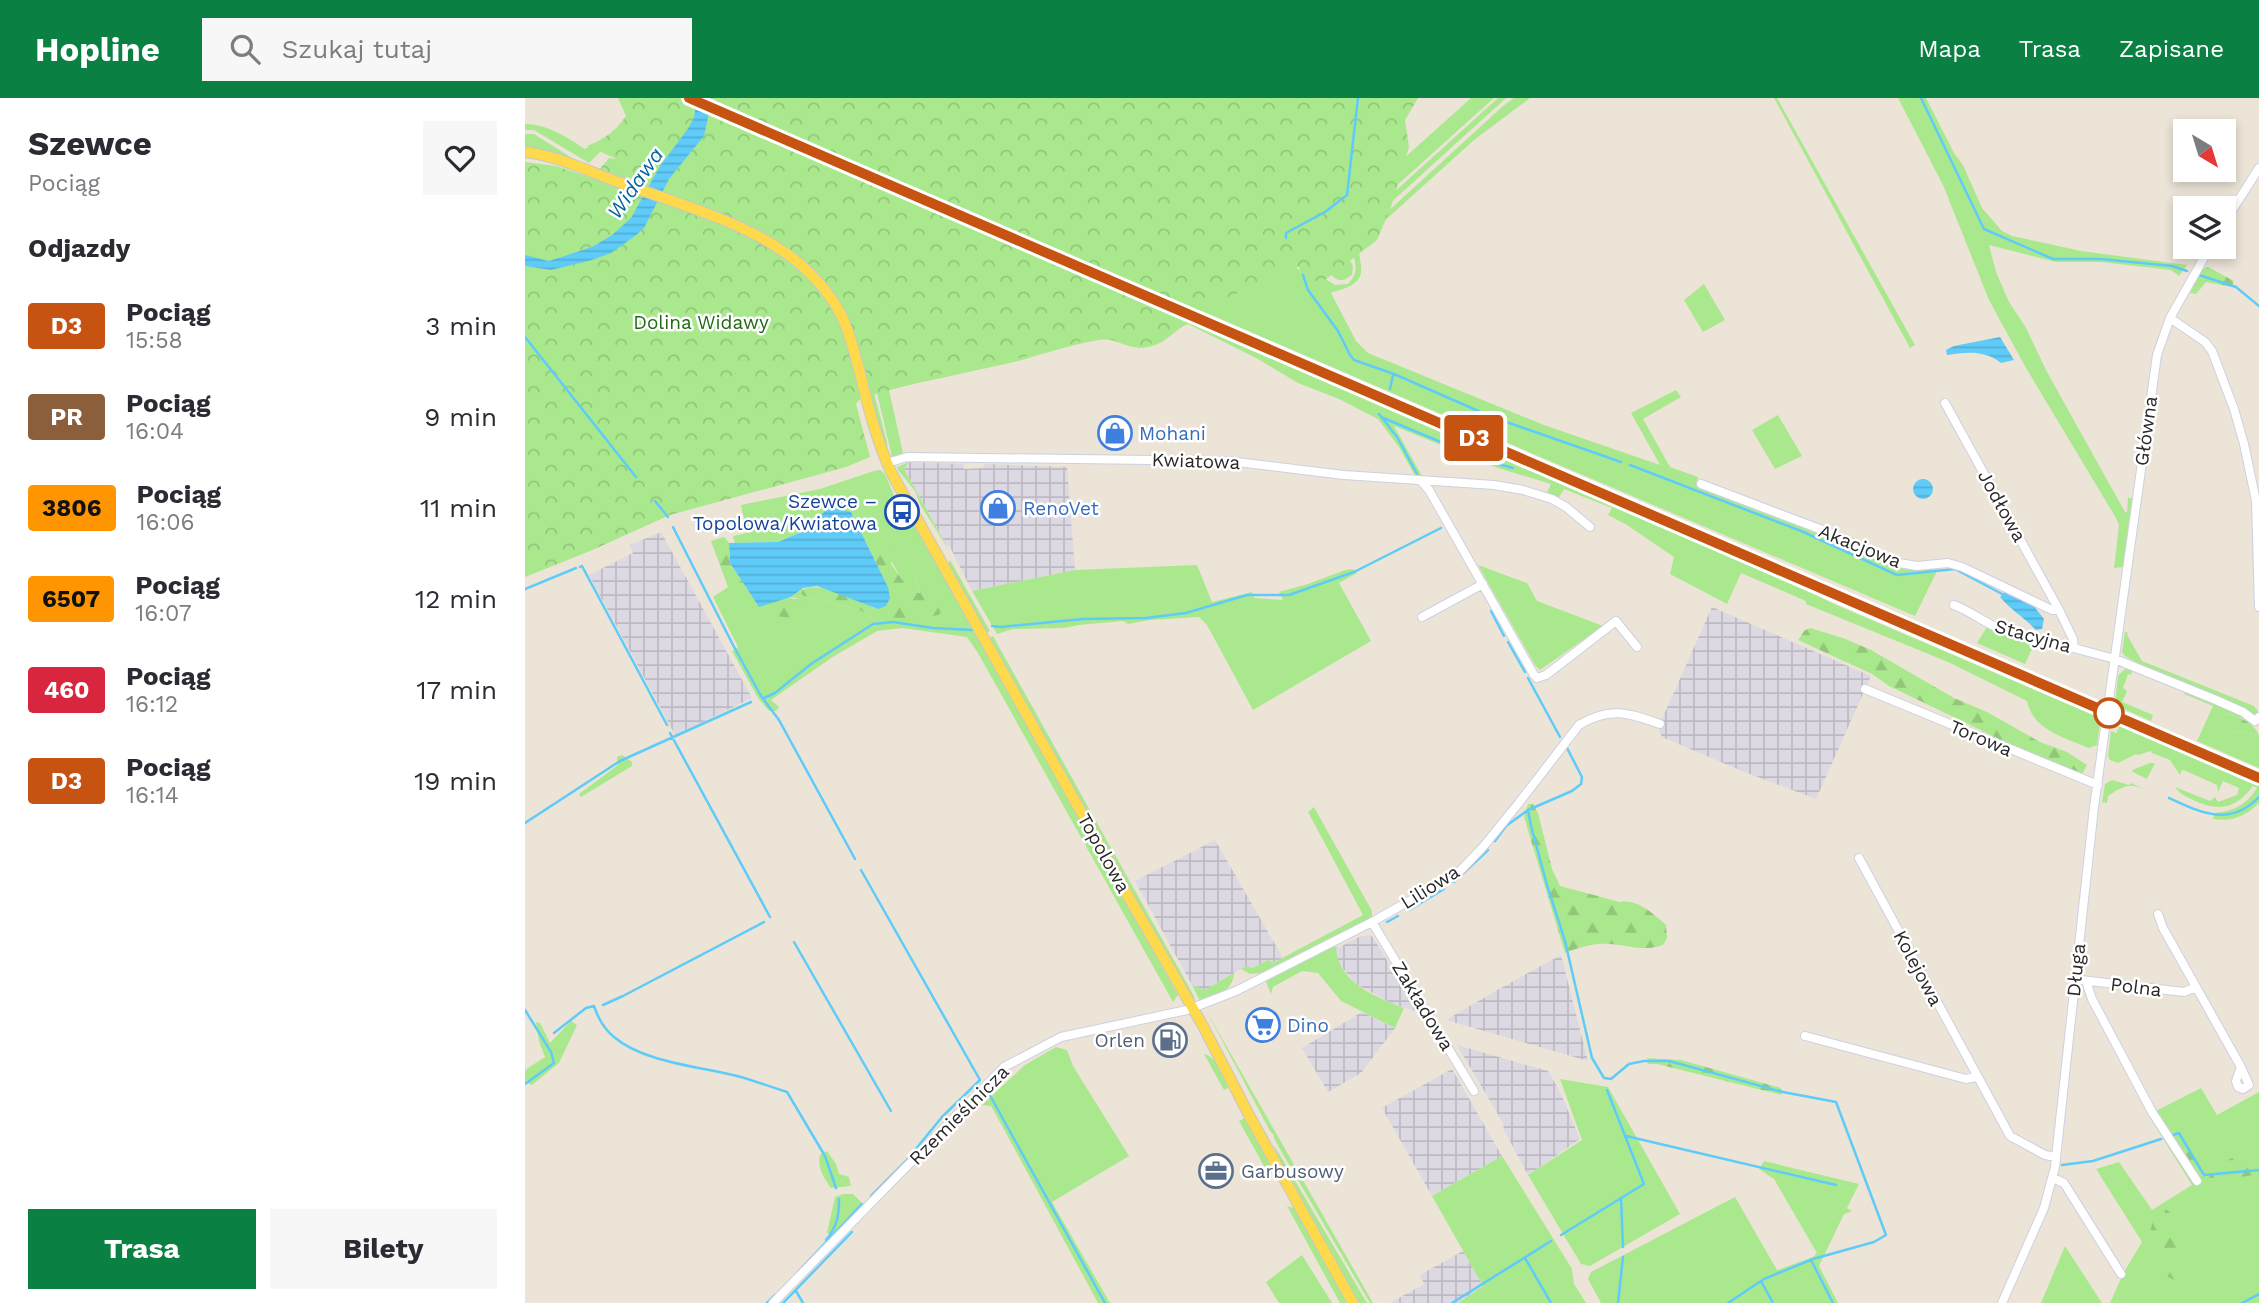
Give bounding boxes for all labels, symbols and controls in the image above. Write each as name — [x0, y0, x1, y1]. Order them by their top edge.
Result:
search box — [202, 18, 692, 81]
text: Hopline — [35, 30, 160, 69]
icon: search — [226, 30, 264, 68]
text: Szukaj tutaj — [282, 34, 432, 64]
text: Mapa — [1918, 35, 1981, 63]
text: Trasa — [2019, 35, 2081, 63]
text: Zapisane — [2119, 35, 2224, 63]
north arrow — [2173, 119, 2237, 182]
map controls — [2173, 119, 2236, 259]
button: heart — [423, 121, 497, 195]
text: Szewce — [28, 124, 152, 163]
water label: Widawa — [602, 143, 668, 223]
text: Pociąg — [28, 170, 100, 197]
button: layers — [2173, 196, 2236, 259]
text: Odjazdy — [28, 233, 130, 263]
text: Pociąg — [126, 297, 211, 327]
text: 3 min — [425, 311, 497, 341]
park label: Dolina Widawy — [633, 311, 769, 334]
text: D3 — [51, 312, 82, 340]
text: 15:58 — [126, 327, 183, 354]
text: Pociąg — [126, 388, 211, 418]
street label: Główna — [2130, 394, 2162, 467]
text: 9 min — [424, 402, 497, 432]
text: PR — [50, 403, 83, 431]
shop icon: Mohani — [1096, 414, 1134, 452]
line badge: D3 — [1443, 415, 1506, 461]
text: 16:04 — [126, 418, 184, 445]
place label: Mohani — [1139, 422, 1206, 445]
text: D3 — [1458, 424, 1490, 452]
street label: Kwiatowa — [1151, 448, 1241, 474]
street label: Jodłowa — [1973, 466, 2031, 546]
text: Pociąg — [137, 479, 221, 509]
shop icon: RenoVet — [979, 489, 1017, 527]
place label: Szewce – Topolowa/Kwiatowa — [693, 490, 877, 535]
text: 11 min — [420, 493, 497, 523]
bus stop icon: Szewce – Topolowa/Kwiatowa — [883, 493, 921, 531]
text: 3806 — [42, 494, 102, 522]
place label: RenoVet — [1023, 497, 1099, 520]
text: 16:06 — [137, 509, 195, 536]
street label: Akacjowa — [1815, 519, 1905, 573]
text: Pociąg — [135, 570, 220, 600]
text: 12 min — [415, 584, 497, 614]
text: 6507 — [42, 585, 100, 613]
text: 16:07 — [135, 600, 192, 627]
street label: Stacyjna — [1992, 614, 2074, 658]
text: Pociąg — [126, 661, 211, 691]
text: 17 min — [416, 675, 497, 705]
text: 460 — [44, 676, 89, 704]
text: 16:12 — [126, 691, 178, 718]
unlabelled marker — [2094, 698, 2124, 728]
street label: Torowa — [1946, 715, 2016, 762]
text: Pociąg — [126, 752, 211, 782]
text: 19 min — [414, 766, 497, 796]
text: D3 — [51, 767, 82, 795]
text: 16:14 — [126, 782, 179, 809]
street label: Topolowa — [1073, 809, 1135, 897]
street label: Liliowa — [1396, 860, 1464, 914]
street label: Kolejowa — [1888, 926, 1948, 1010]
street label: Długa — [2062, 942, 2090, 998]
street label: Zakładowa — [1387, 957, 1459, 1055]
street label: Polna — [2109, 972, 2163, 1002]
supermarket icon: Dino — [1244, 1006, 1282, 1044]
place label: Dino — [1287, 1014, 1329, 1037]
fuel station icon: Orlen — [1151, 1021, 1189, 1059]
place label: Orlen — [1095, 1029, 1145, 1052]
street label: Rzemieślnicza — [904, 1060, 1014, 1170]
office icon: Garbusowy — [1197, 1152, 1235, 1190]
place label: Garbusowy — [1241, 1160, 1344, 1183]
button: Trasa — [28, 1209, 256, 1289]
button: Bilety — [270, 1209, 497, 1289]

